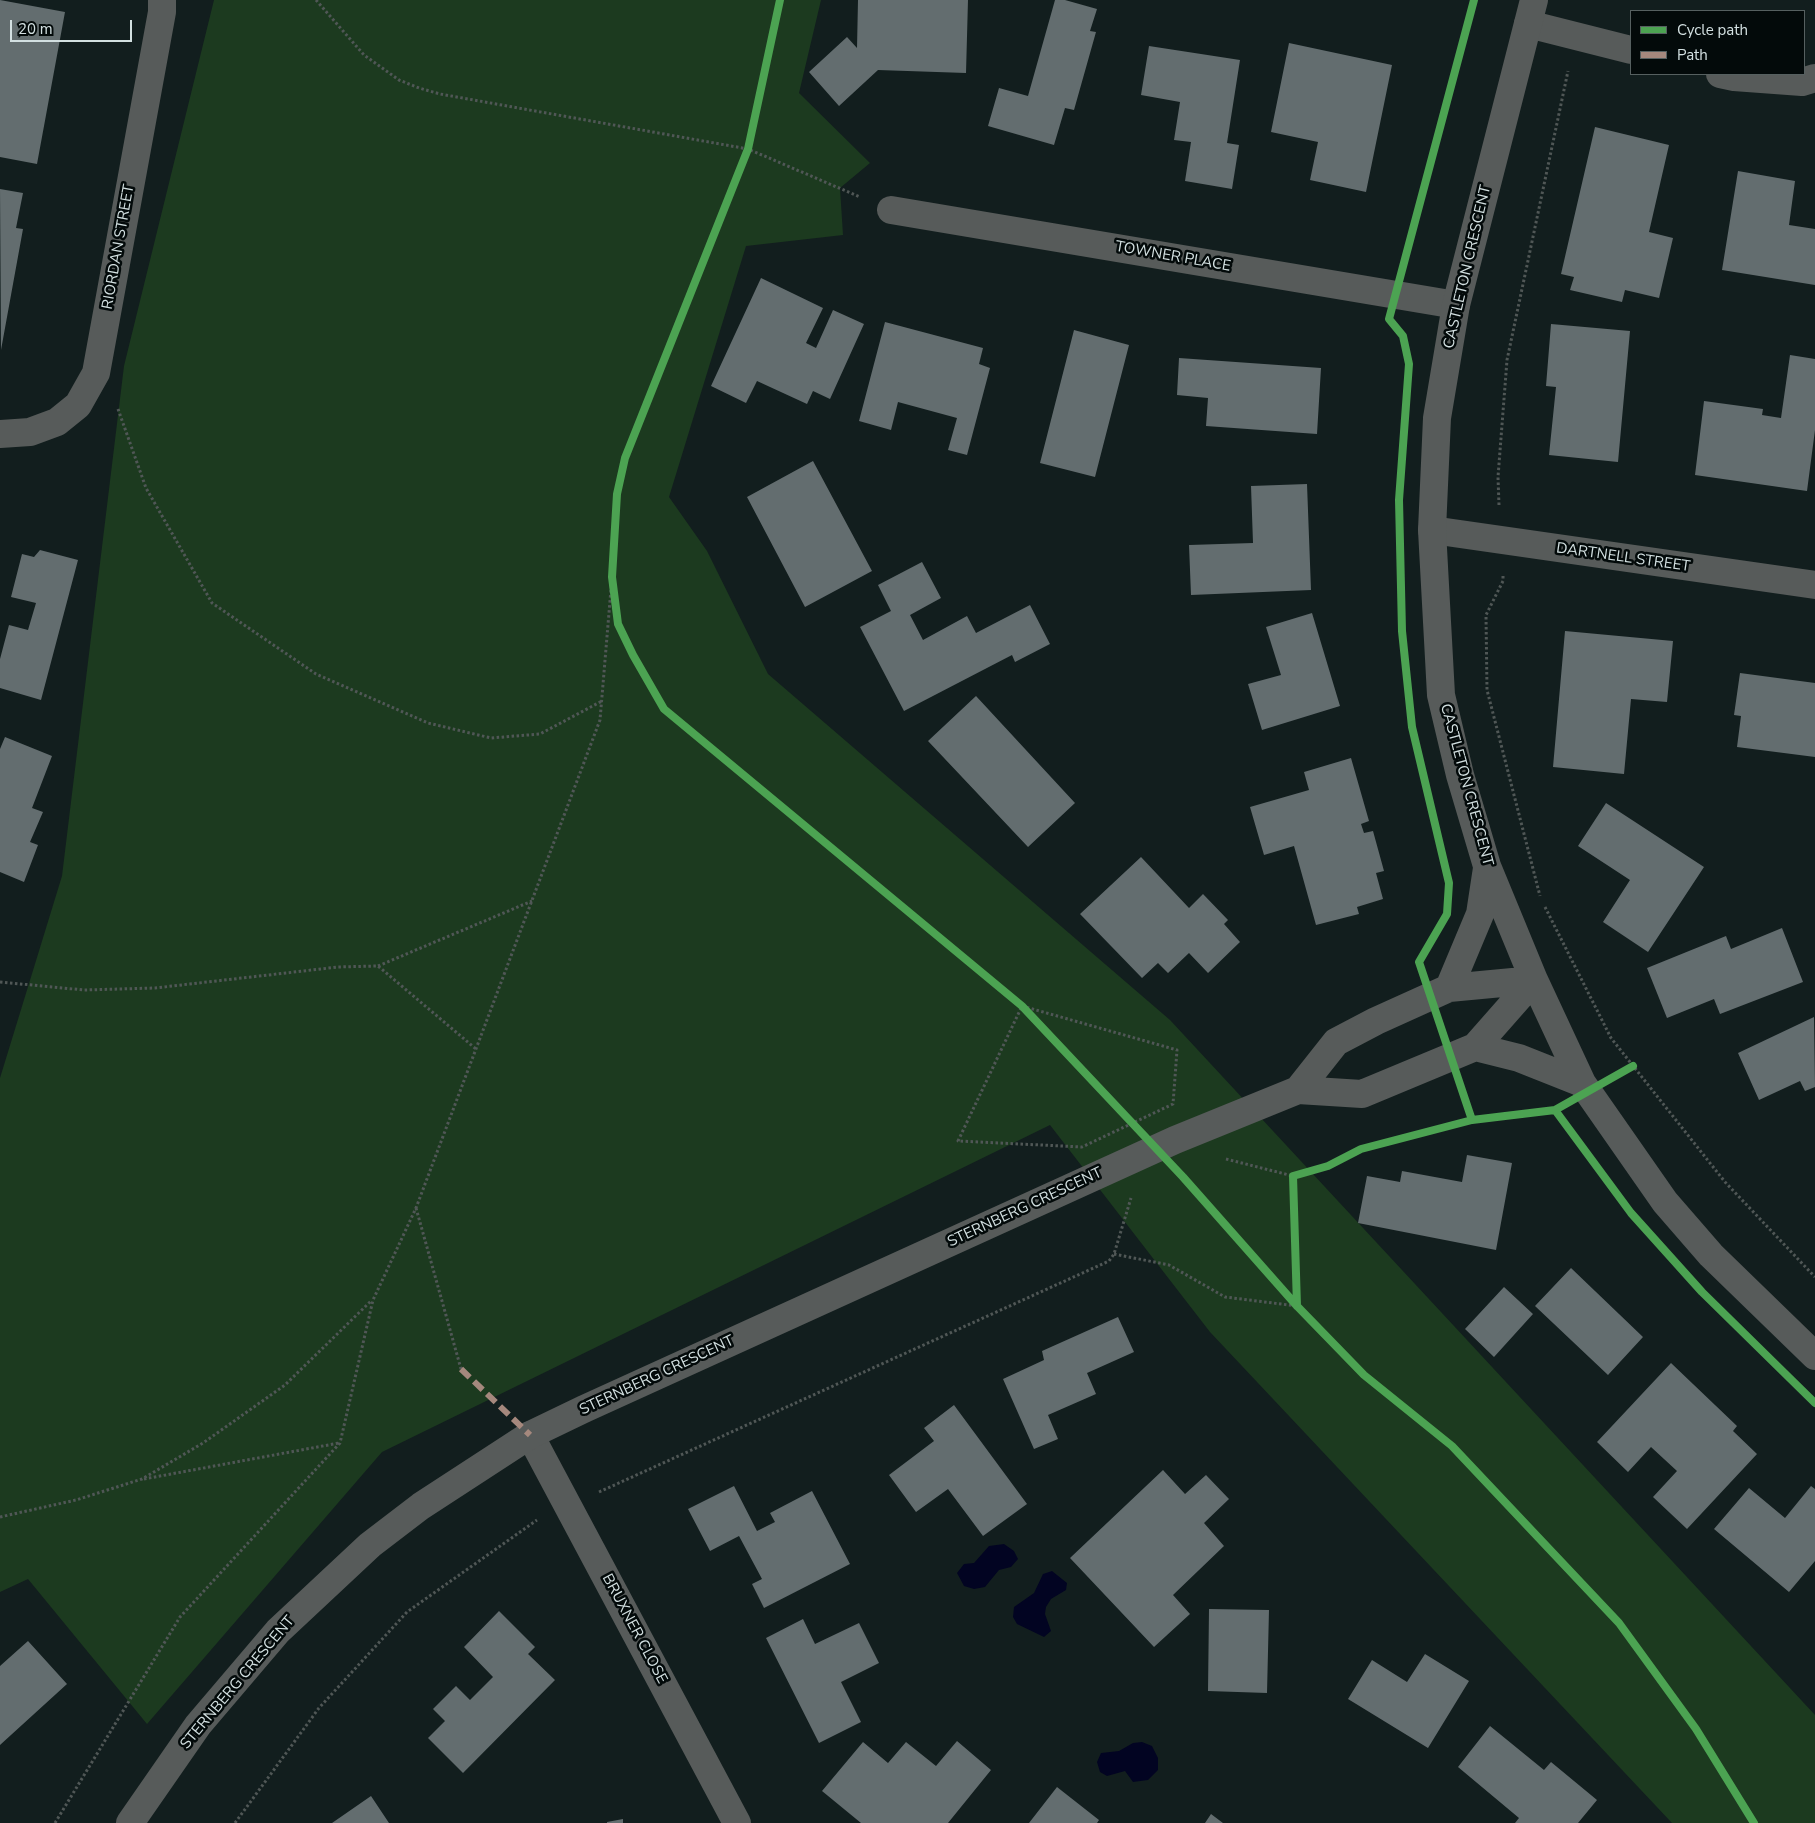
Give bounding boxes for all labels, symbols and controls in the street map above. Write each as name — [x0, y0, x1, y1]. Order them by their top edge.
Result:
scale bar — [12, 10, 135, 42]
legend — [1630, 10, 1805, 75]
text: 20 m — [18, 19, 53, 39]
text: Cycle path — [1677, 20, 1748, 40]
text: Path — [1677, 45, 1708, 65]
street label: RIORDAN STREET — [99, 183, 139, 311]
street label: CASTLETON CRESCENT — [1440, 184, 1496, 350]
street label: TOWNER PLACE — [1114, 238, 1232, 276]
street label: DARTNELL STREET — [1555, 540, 1691, 576]
street label: CASTLETON CRESCENT — [1436, 702, 1496, 868]
street label: STERNBERG CRESCENT — [945, 1164, 1105, 1252]
street label: STERNBERG CRESCENT — [577, 1332, 737, 1420]
street label: BRUXNER CLOSE — [598, 1571, 670, 1687]
street label: STERNBERG CRESCENT — [177, 1613, 299, 1753]

